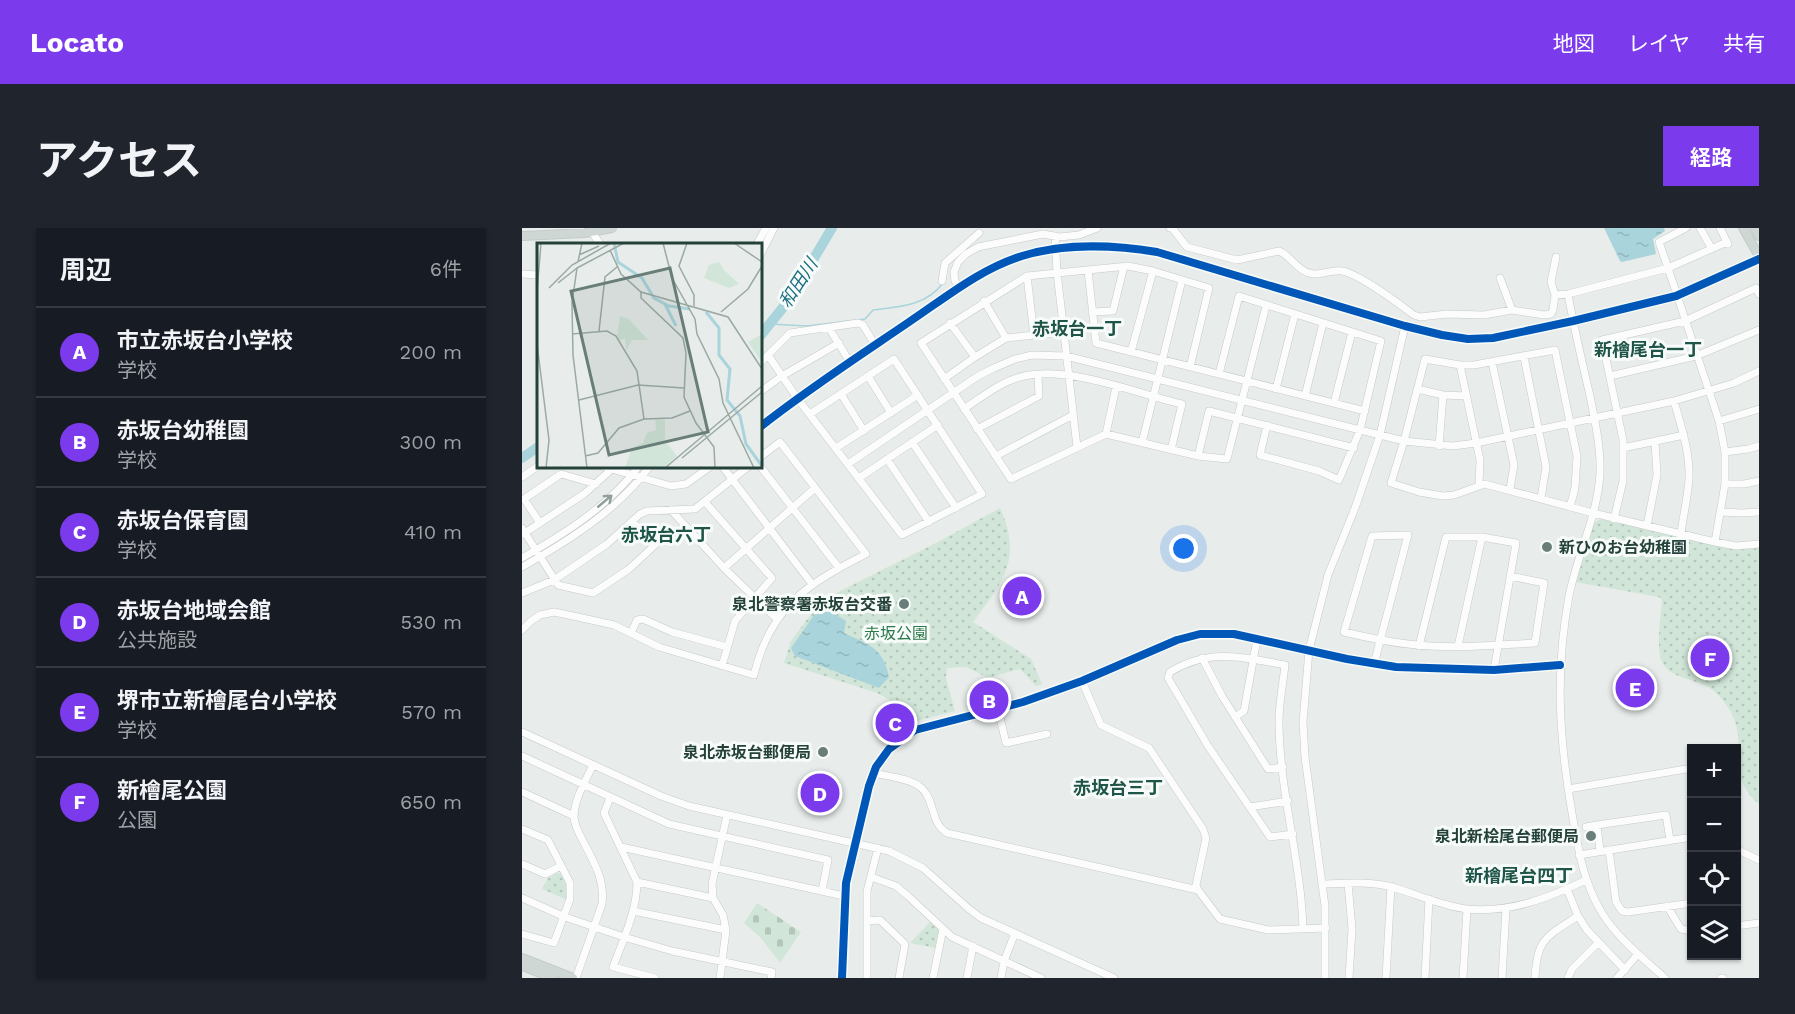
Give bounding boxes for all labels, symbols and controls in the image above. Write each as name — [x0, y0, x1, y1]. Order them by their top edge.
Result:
text: Locato — [30, 26, 124, 59]
text: 地図 — [1553, 31, 1595, 56]
text: レイヤ — [1628, 31, 1690, 56]
text: 共有 — [1723, 31, 1765, 56]
button: 経路 — [1663, 126, 1759, 186]
text: アクセス — [36, 136, 202, 185]
inset map — [537, 243, 762, 468]
water label: 和田川 — [774, 253, 823, 311]
text: 周辺 — [60, 255, 112, 285]
text: 6件 — [430, 257, 462, 281]
district label: 赤坂台一丁 — [1032, 318, 1122, 339]
text: 市立赤坂台小学校 — [117, 328, 293, 353]
district label: 新檜尾台一丁 — [1594, 339, 1702, 360]
text: A — [73, 340, 86, 364]
text: 200 m — [400, 340, 462, 364]
text: 学校 — [117, 358, 157, 382]
text: 赤坂台幼稚園 — [117, 418, 249, 443]
text: B — [73, 430, 86, 454]
text: 300 m — [400, 430, 462, 454]
text: 学校 — [117, 448, 157, 472]
one-way arrow — [597, 495, 613, 508]
text: 赤坂台保育園 — [117, 508, 249, 533]
text: C — [73, 520, 86, 544]
text: 410 m — [404, 520, 462, 544]
district label: 赤坂台六丁 — [621, 524, 711, 545]
your location — [1169, 534, 1198, 563]
text: 学校 — [117, 538, 157, 562]
place label: 新ひのお台幼稚園 — [1559, 538, 1687, 557]
marker: 新ひのお台幼稚園 — [1540, 540, 1554, 554]
pin: A — [1002, 574, 1042, 619]
place label: 泉北警察署赤坂台交番 — [732, 595, 892, 614]
marker: 泉北警察署赤坂台交番 — [897, 597, 911, 611]
text: 赤坂台地域会館 — [117, 598, 271, 623]
text: D — [72, 610, 87, 634]
text: 530 m — [400, 610, 462, 634]
park label: 赤坂公園 — [864, 624, 928, 643]
text: 公共施設 — [117, 628, 197, 652]
pin: F — [1690, 636, 1730, 680]
pin: E — [1616, 666, 1654, 710]
pin: B — [970, 678, 1008, 722]
text: 堺市立新檜尾台小学校 — [117, 688, 337, 713]
text: E — [73, 700, 86, 724]
text: 570 m — [401, 700, 462, 724]
pin: C — [876, 700, 914, 746]
text: 学校 — [117, 718, 157, 742]
place label: 泉北赤坂台郵便局 — [683, 743, 811, 762]
map controls — [1687, 744, 1741, 960]
button: + — [1687, 744, 1741, 798]
marker: 泉北赤坂台郵便局 — [816, 745, 830, 759]
pin: D — [800, 770, 840, 816]
district label: 赤坂台三丁 — [1073, 777, 1163, 798]
text: 新檜尾公園 — [117, 778, 227, 803]
text: F — [73, 790, 86, 814]
text: 650 m — [400, 790, 462, 814]
button: − — [1687, 798, 1741, 852]
text: 公園 — [117, 808, 157, 832]
place label: 泉北新桧尾台郵便局 — [1435, 827, 1579, 846]
marker: 泉北新桧尾台郵便局 — [1584, 829, 1598, 843]
button: locate — [1687, 852, 1741, 906]
district label: 新檜尾台四丁 — [1465, 865, 1573, 886]
button: layers — [1687, 906, 1741, 960]

